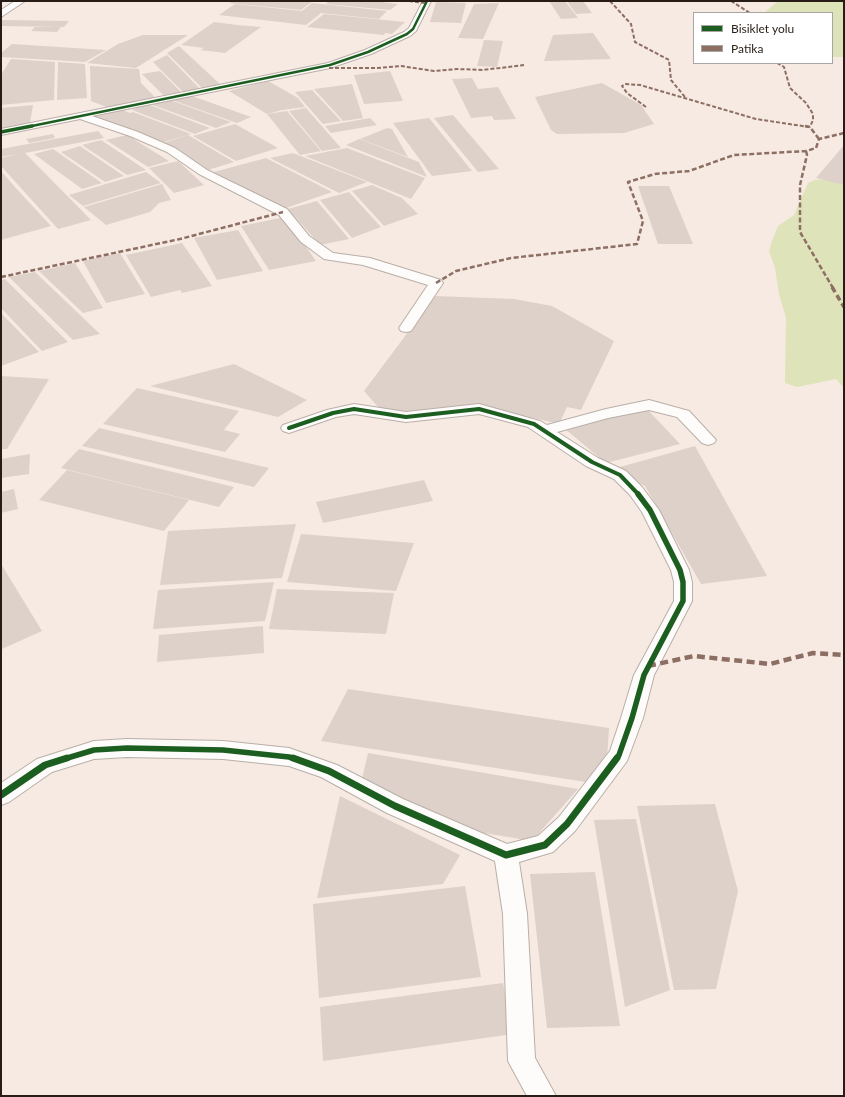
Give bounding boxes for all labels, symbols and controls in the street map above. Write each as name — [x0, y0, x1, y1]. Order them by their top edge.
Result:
legend — [693, 12, 833, 64]
text: Bisiklet yolu — [731, 21, 794, 36]
text: Patika — [731, 41, 763, 56]

